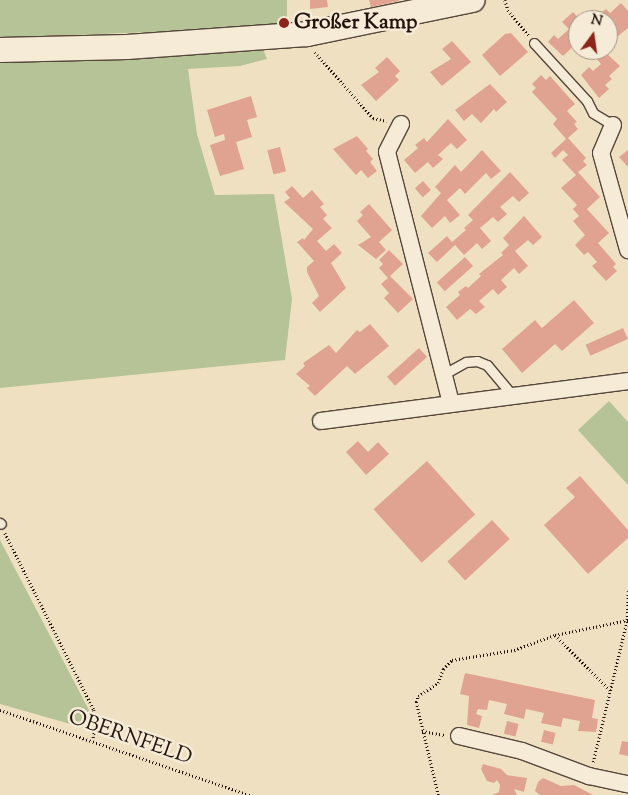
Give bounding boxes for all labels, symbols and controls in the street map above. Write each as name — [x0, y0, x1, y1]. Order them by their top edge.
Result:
place label: Großer Kamp — [294, 10, 417, 36]
north arrow — [568, 10, 618, 60]
text: N — [589, 10, 604, 32]
marker: Großer Kamp — [278, 17, 290, 29]
street label: OBERNFELD — [65, 705, 195, 771]

